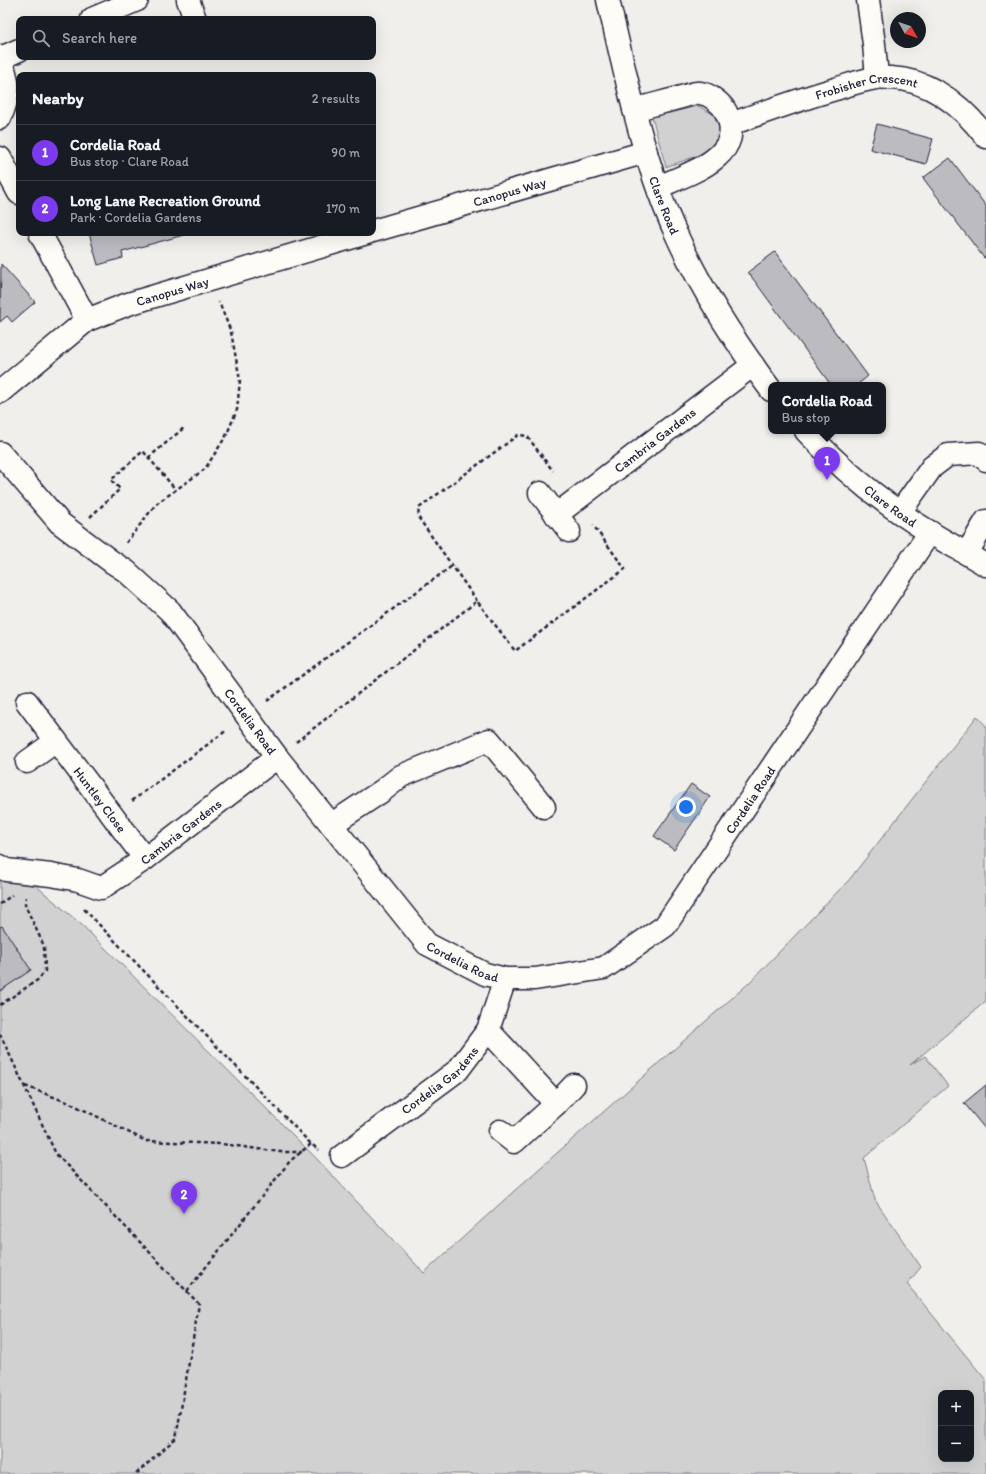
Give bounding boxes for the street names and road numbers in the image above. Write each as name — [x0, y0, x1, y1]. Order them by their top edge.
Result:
street label: Frobisher Crescent — [813, 70, 920, 103]
street label: Canopus Way — [471, 174, 548, 210]
street label: Clare Road — [646, 174, 682, 237]
street label: Canopus Way — [134, 273, 210, 309]
street label: Cambria Gardens — [611, 404, 699, 476]
street label: Clare Road — [861, 482, 920, 530]
street label: Cordelia Road — [221, 685, 280, 758]
street label: Cordelia Road — [722, 763, 778, 837]
street label: Huntley Close — [70, 764, 129, 836]
street label: Cambria Gardens — [137, 796, 225, 868]
street label: Cordelia Road — [424, 938, 500, 985]
street label: Cordelia Gardens — [398, 1043, 481, 1117]

